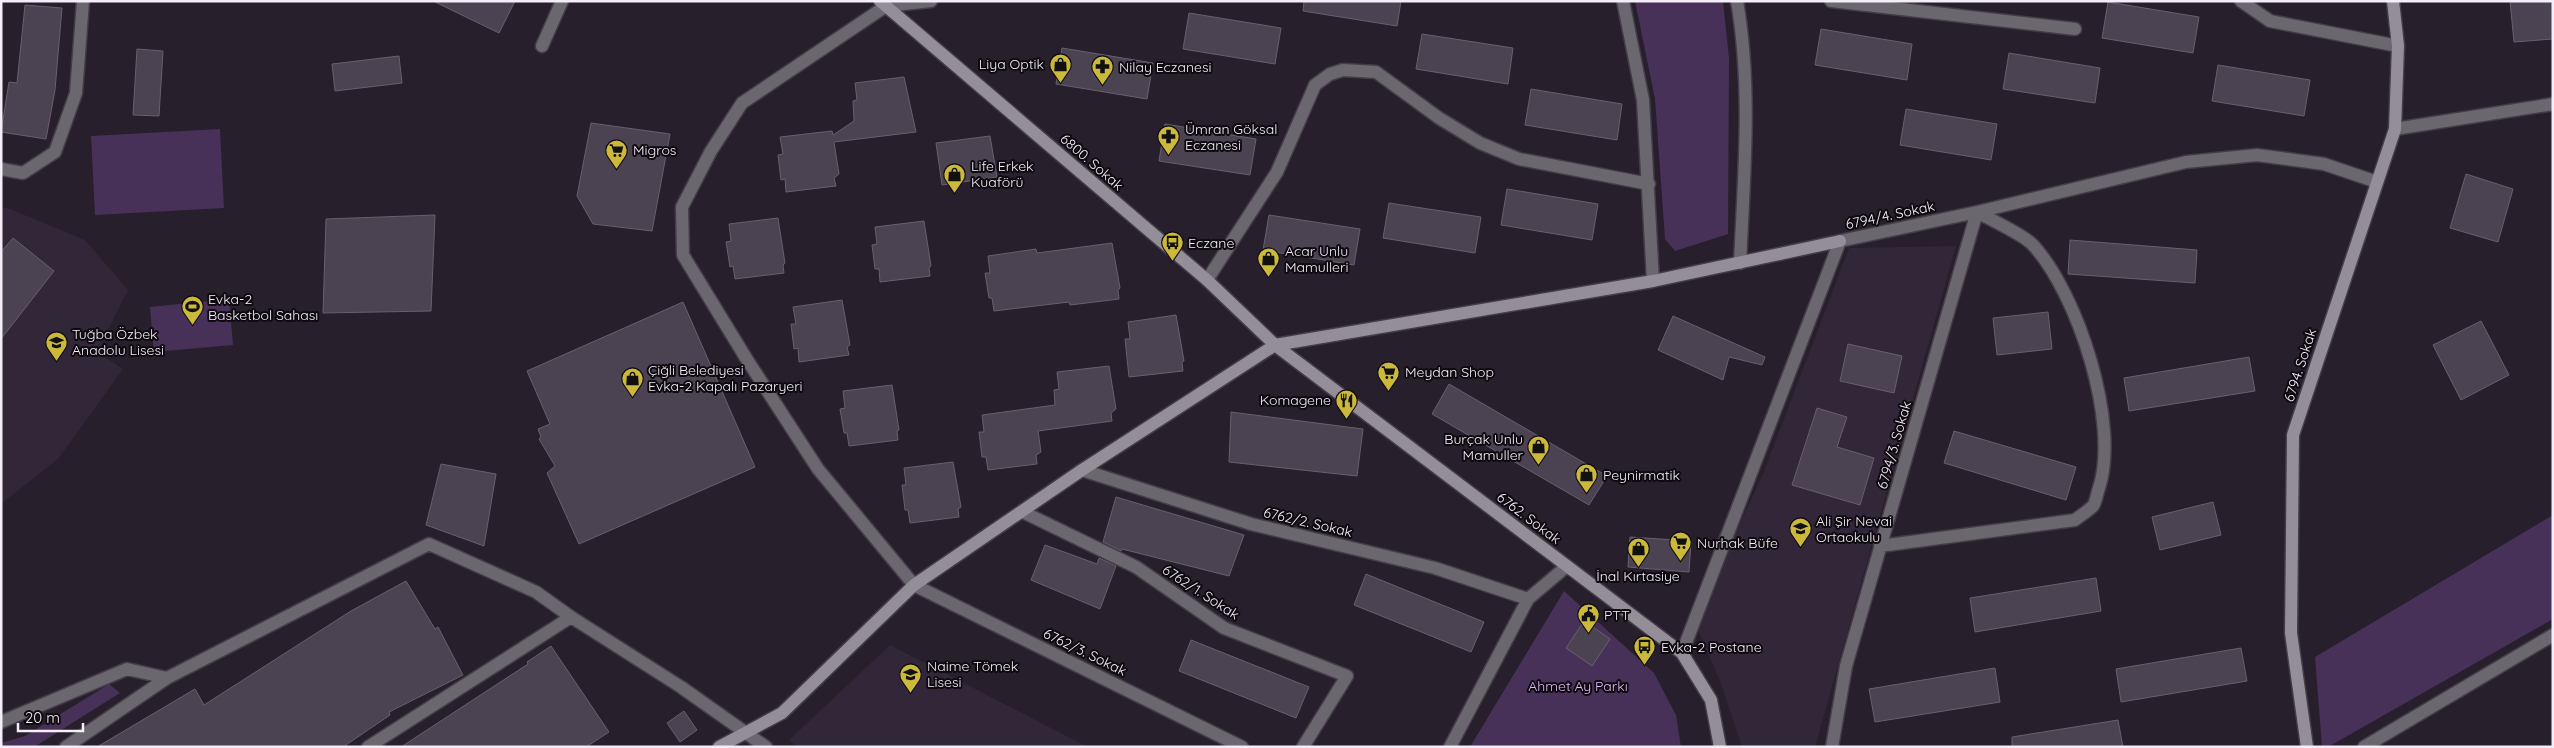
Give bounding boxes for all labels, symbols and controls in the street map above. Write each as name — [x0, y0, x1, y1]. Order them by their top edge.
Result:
shop icon: Liya Optik — [1048, 52, 1072, 83]
place label: Liya Optik — [979, 55, 1044, 73]
pharmacy icon: Nilay Eczanesi — [1091, 55, 1115, 86]
place label: Nilay Eczanesi — [1119, 58, 1212, 76]
place label: Ümran Göksal Eczanesi — [1185, 120, 1277, 154]
pharmacy icon: Ümran Göksal Eczanesi — [1157, 125, 1181, 156]
street label: 6800. Sokak — [1057, 130, 1127, 194]
supermarket icon: Migros — [605, 138, 629, 169]
place label: Migros — [633, 141, 676, 159]
place label: Life Erkek Kuaförü — [971, 157, 1034, 191]
shop icon: Life Erkek Kuaförü — [943, 162, 967, 193]
street label: 6794/4. Sokak — [1844, 197, 1936, 233]
bus stop icon: Eczane — [1160, 231, 1184, 262]
place label: Eczane — [1188, 234, 1234, 252]
place label: Acar Unlu Mamulleri — [1285, 242, 1348, 276]
shop icon: Acar Unlu Mamulleri — [1257, 247, 1281, 278]
place label: Evka-2 Basketbol Sahası — [208, 290, 318, 324]
sports icon: Evka-2 Basketbol Sahası — [180, 295, 204, 326]
place label: Tuğba Özbek Anadolu Lisesi — [72, 325, 164, 359]
street label: 6794. Sokak — [2280, 326, 2320, 404]
school or university icon: Tuğba Özbek Anadolu Lisesi — [44, 330, 68, 361]
supermarket icon: Meydan Shop — [1377, 360, 1401, 391]
place label: Çiğli Belediyesi Evka-2 Kapalı Pazaryeri — [648, 361, 803, 395]
place label: Meydan Shop — [1405, 363, 1494, 381]
shop icon: Çiğli Belediyesi Evka-2 Kapalı Pazaryeri — [620, 366, 644, 397]
restaurant icon: Komagene — [1335, 388, 1359, 419]
place label: Komagene — [1260, 391, 1331, 409]
street label: 6794/3. Sokak — [1873, 399, 1915, 491]
place label: Burçak Unlu Mamuller — [1444, 430, 1524, 464]
shop icon: Burçak Unlu Mamuller — [1527, 435, 1551, 466]
shop icon: Peynirmatik — [1575, 463, 1599, 494]
place label: Peynirmatik — [1603, 466, 1680, 484]
street label: 6762. Sokak — [1493, 488, 1565, 548]
street label: 6762/2. Sokak — [1262, 503, 1354, 541]
place label: Ali Şir Nevai Ortaokulu — [1816, 512, 1892, 546]
school or university icon: Ali Şir Nevai Ortaokulu — [1788, 517, 1812, 548]
supermarket icon: Nurhak Büfe — [1669, 531, 1693, 562]
place label: Nurhak Büfe — [1697, 534, 1778, 552]
shop icon: İnal Kırtasiye — [1626, 536, 1650, 567]
street label: 6762/1. Sokak — [1159, 560, 1243, 624]
place label: İnal Kırtasiye — [1596, 567, 1680, 585]
public building icon: PTT — [1576, 603, 1600, 634]
place label: PTT — [1604, 606, 1630, 624]
street label: 6762/3. Sokak — [1040, 624, 1130, 680]
bus stop icon: Evka-2 Postane — [1633, 635, 1657, 666]
place label: Evka-2 Postane — [1661, 638, 1762, 656]
place label: Naime Tömek Lisesi — [927, 657, 1018, 691]
school or university icon: Naime Tömek Lisesi — [899, 662, 923, 693]
park label: Ahmet Ay Parkı — [1528, 677, 1628, 695]
scale bar — [18, 700, 82, 732]
text: 20 m — [25, 708, 60, 727]

